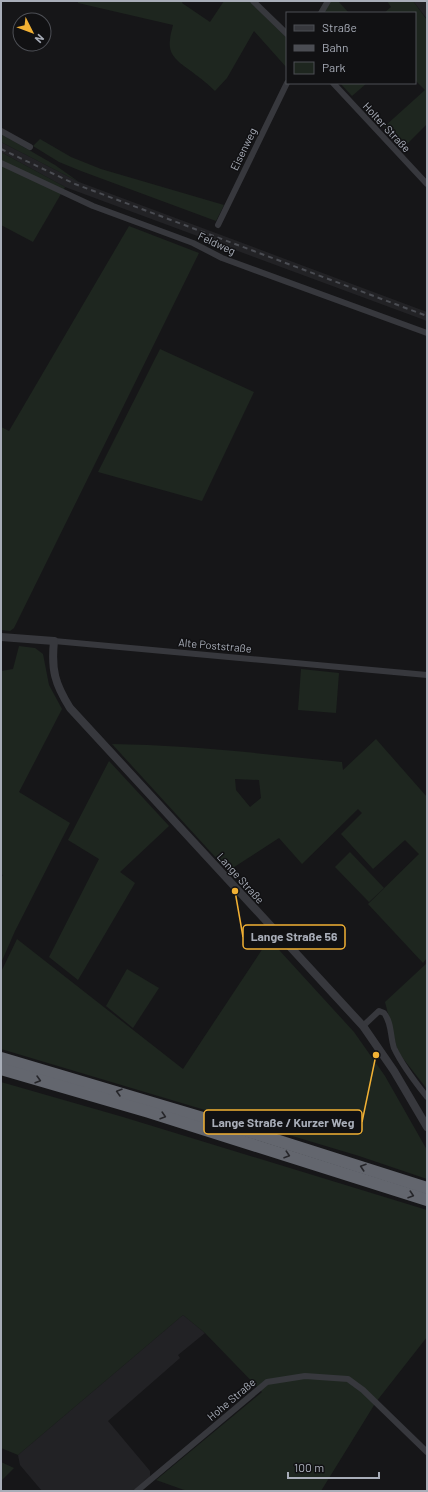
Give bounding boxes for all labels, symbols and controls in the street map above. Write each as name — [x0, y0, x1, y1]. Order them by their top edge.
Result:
north arrow — [12, 12, 52, 52]
legend — [286, 12, 416, 84]
text: Straße — [322, 20, 357, 34]
text: N — [33, 32, 47, 46]
text: Bahn — [322, 40, 349, 54]
text: Park — [322, 60, 346, 74]
street label: Holter Straße — [361, 99, 414, 155]
street label: Eisenweg — [227, 125, 259, 172]
street label: Feldweg — [196, 229, 238, 257]
street label: Alte Poststraße — [178, 635, 252, 655]
street label: Lange Straße — [215, 850, 267, 906]
callout: Lange Straße 56 — [243, 925, 345, 949]
text: Lange Straße 56 — [251, 929, 338, 943]
one-way arrow — [35, 1075, 42, 1084]
one-way arrow — [115, 1088, 122, 1097]
callout: Lange Straße / Kurzer Weg — [204, 1110, 362, 1134]
one-way arrow — [159, 1111, 166, 1120]
text: Lange Straße / Kurzer Weg — [212, 1115, 355, 1129]
one-way arrow — [284, 1150, 291, 1159]
one-way arrow — [360, 1163, 367, 1172]
one-way arrow — [407, 1190, 414, 1199]
street label: Hohe Straße — [204, 1375, 258, 1423]
scale bar — [288, 1454, 379, 1480]
text: 100 m — [294, 1460, 324, 1474]

